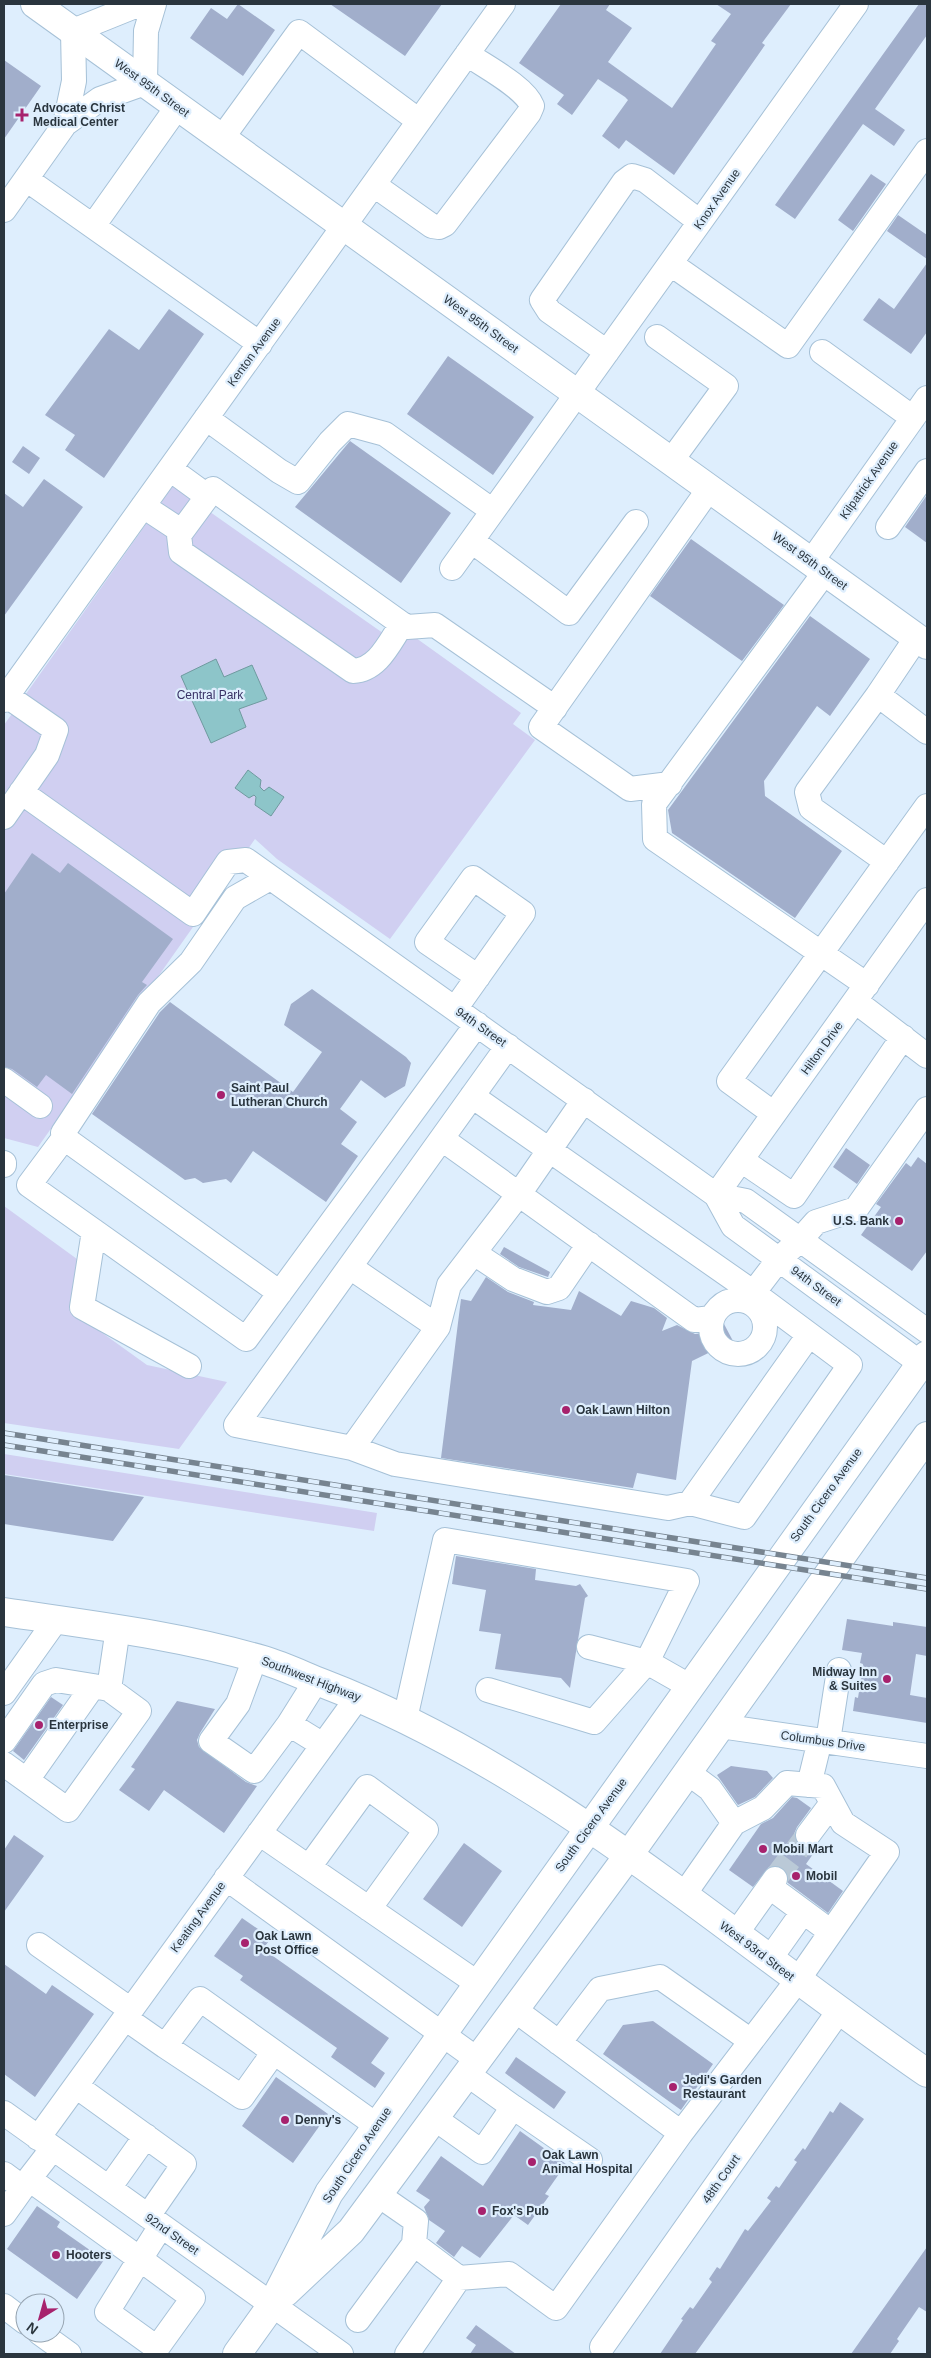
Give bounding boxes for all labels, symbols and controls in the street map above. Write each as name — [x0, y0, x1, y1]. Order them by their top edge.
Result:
street label: West 95th Street — [112, 56, 193, 120]
place label: Advocate Christ Medical Center — [33, 101, 125, 129]
marker: Advocate Christ Medical Center — [15, 108, 29, 122]
street label: Knox Avenue — [691, 166, 743, 232]
street label: West 95th Street — [441, 292, 522, 356]
street label: Kenton Avenue — [224, 315, 284, 389]
street label: Kilpatrick Avenue — [837, 438, 901, 522]
street label: West 95th Street — [770, 529, 851, 593]
park label: Central Park — [177, 688, 244, 702]
street label: 94th Street — [453, 1004, 510, 1050]
street label: Hilton Drive — [798, 1019, 846, 1077]
place label: Saint Paul Lutheran Church — [231, 1081, 328, 1109]
marker: Saint Paul Lutheran Church — [215, 1089, 227, 1101]
place label: U.S. Bank — [833, 1214, 889, 1228]
marker: U.S. Bank — [893, 1215, 905, 1227]
street label: 94th Street — [788, 1263, 844, 1309]
place label: Oak Lawn Hilton — [576, 1403, 670, 1417]
marker: Oak Lawn Hilton — [560, 1404, 572, 1416]
street label: South Cicero Avenue — [787, 1445, 865, 1545]
street label: Southwest Highway — [259, 1654, 363, 1704]
place label: Midway Inn & Suites — [812, 1665, 877, 1693]
marker: Midway Inn & Suites — [881, 1673, 893, 1685]
place label: Enterprise — [49, 1718, 109, 1732]
marker: Enterprise — [33, 1719, 45, 1731]
street label: Columbus Drive — [780, 1728, 867, 1754]
street label: South Cicero Avenue — [552, 1775, 630, 1875]
place label: Mobil Mart — [773, 1842, 833, 1856]
marker: Mobil Mart — [757, 1843, 769, 1855]
place label: Mobil — [806, 1869, 837, 1883]
marker: Mobil — [790, 1870, 802, 1882]
street label: Keating Avenue — [168, 1879, 228, 1955]
street label: West 93rd Street — [717, 1918, 798, 1984]
place label: Oak Lawn Post Office — [255, 1929, 319, 1957]
marker: Oak Lawn Post Office — [239, 1937, 251, 1949]
place label: Jedi's Garden Restaurant — [683, 2073, 762, 2101]
marker: Jedi's Garden Restaurant — [667, 2081, 679, 2093]
street label: South Cicero Avenue — [320, 2104, 394, 2206]
place label: Denny's — [295, 2113, 342, 2127]
marker: Denny's — [279, 2114, 291, 2126]
place label: Oak Lawn Animal Hospital — [542, 2148, 633, 2176]
street label: 48th Court — [699, 2151, 743, 2206]
marker: Oak Lawn Animal Hospital — [526, 2156, 538, 2168]
place label: Fox's Pub — [492, 2204, 549, 2218]
marker: Fox's Pub — [476, 2205, 488, 2217]
street label: 92nd Street — [143, 2210, 202, 2258]
place label: Hooters — [66, 2248, 112, 2262]
marker: Hooters — [50, 2249, 62, 2261]
north arrow — [15, 2293, 65, 2343]
text: N — [23, 2319, 41, 2338]

